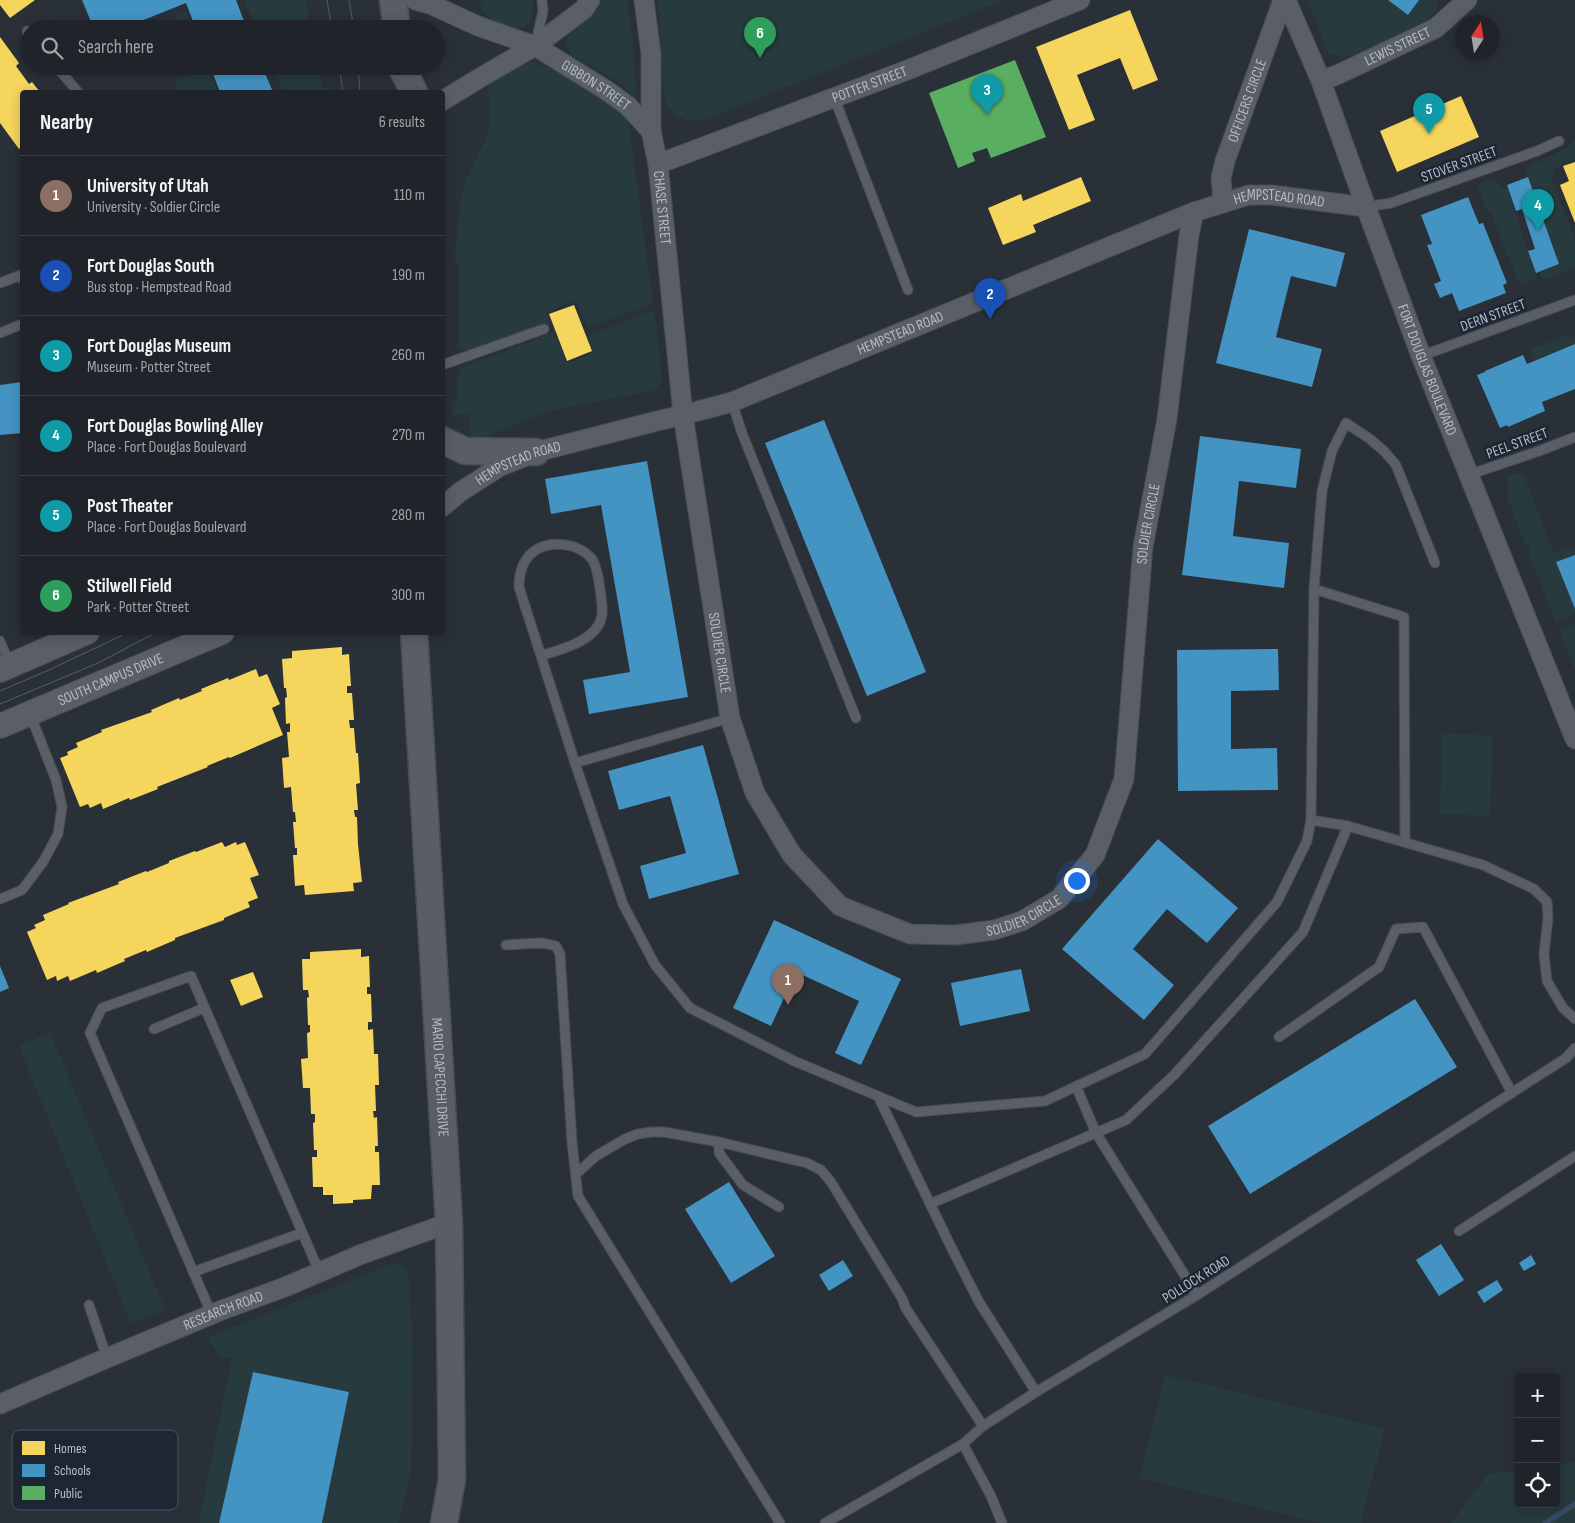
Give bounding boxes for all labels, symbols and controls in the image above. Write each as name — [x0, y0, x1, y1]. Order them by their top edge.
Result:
north arrow — [1455, 15, 1500, 60]
pin: 6 — [744, 17, 776, 58]
search box — [20, 20, 445, 75]
street label: LEWIS STREET — [1361, 23, 1434, 71]
icon: search — [38, 34, 66, 62]
text: Search here — [78, 36, 154, 59]
street label: GIBBON STREET — [558, 56, 634, 115]
street label: OFFICERS CIRCLE — [1224, 56, 1271, 145]
street label: POTTER STREET — [829, 62, 910, 108]
pin: 3 — [971, 74, 1003, 115]
pin: 5 — [1413, 93, 1445, 134]
text: Nearby — [40, 110, 93, 135]
text: 6 results — [379, 113, 425, 132]
street label: STOVER STREET — [1419, 142, 1500, 187]
street label: CHASE STREET — [649, 170, 675, 245]
text: University of Utah — [87, 175, 209, 198]
text: 1 — [53, 186, 59, 205]
text: 110 m — [394, 186, 425, 205]
street label: HEMPSTEAD ROAD — [1231, 186, 1326, 212]
pin: 4 — [1522, 189, 1554, 230]
text: University · Soldier Circle — [87, 198, 220, 217]
text: Fort Douglas South — [87, 255, 214, 278]
text: 2 — [52, 266, 60, 285]
text: 190 m — [392, 266, 425, 285]
text: Bus stop · Hempstead Road — [87, 278, 232, 297]
pin: 2 — [974, 278, 1006, 319]
street label: DERN STREET — [1458, 295, 1529, 336]
street label: FORT DOUGLAS BOULEVARD — [1393, 302, 1461, 438]
street label: HEMPSTEAD ROAD — [854, 307, 947, 359]
text: Fort Douglas Museum — [87, 335, 231, 358]
text: 3 — [52, 346, 60, 365]
text: 260 m — [391, 346, 425, 365]
text: Museum · Potter Street — [87, 358, 211, 377]
text: Fort Douglas Bowling Alley — [87, 415, 263, 438]
street label: PEEL STREET — [1484, 424, 1551, 463]
text: 4 — [52, 426, 60, 445]
text: 270 m — [392, 426, 425, 445]
street label: HEMPSTEAD ROAD — [472, 437, 563, 490]
text: Place · Fort Douglas Boulevard — [87, 438, 247, 457]
street label: SOLDIER CIRCLE — [1133, 482, 1165, 565]
text: Post Theater — [87, 495, 173, 518]
text: 5 — [52, 506, 60, 525]
text: 280 m — [391, 506, 425, 525]
text: Place · Fort Douglas Boulevard — [87, 518, 247, 537]
text: Stilwell Field — [87, 575, 172, 598]
text: 6 — [52, 586, 60, 605]
text: 300 m — [391, 586, 425, 605]
text: Park · Potter Street — [87, 598, 189, 617]
street label: SOLDIER CIRCLE — [704, 611, 735, 695]
street label: SOUTH CAMPUS DRIVE — [55, 649, 166, 710]
your location — [1064, 868, 1090, 894]
street label: SOLDIER CIRCLE — [985, 891, 1065, 941]
pin: 1 — [772, 964, 804, 1005]
street label: MARIO CAPECCHI DRIVE — [427, 1017, 453, 1137]
street label: POLLOCK ROAD — [1159, 1251, 1234, 1308]
street label: RESEARCH ROAD — [181, 1287, 266, 1335]
map controls — [1515, 1373, 1560, 1508]
button: + — [1515, 1373, 1560, 1418]
button: − — [1515, 1418, 1560, 1463]
legend — [12, 1430, 178, 1510]
text: Homes — [54, 1440, 87, 1457]
text: Schools — [54, 1462, 91, 1479]
button: locate — [1515, 1463, 1560, 1508]
text: Public — [54, 1485, 83, 1502]

